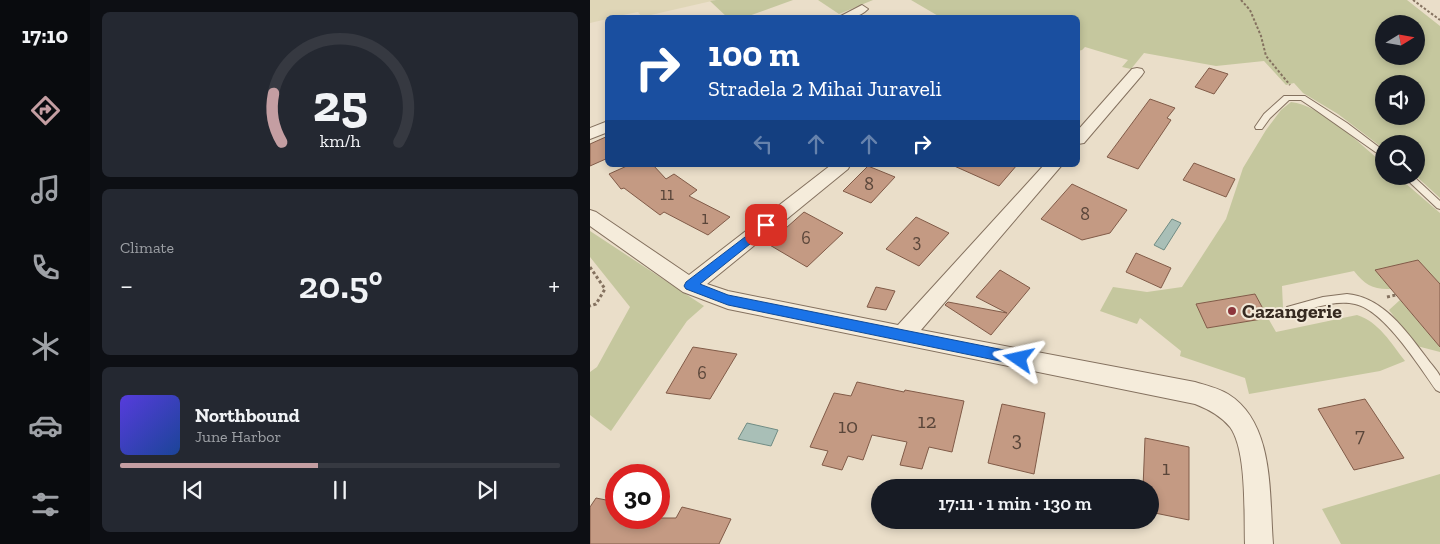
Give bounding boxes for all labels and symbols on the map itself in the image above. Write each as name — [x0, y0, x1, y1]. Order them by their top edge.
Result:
north arrow — [1375, 15, 1425, 65]
house number: 8 — [864, 173, 874, 195]
house number: 11 — [660, 183, 674, 205]
house number: 8 — [1080, 203, 1090, 225]
pin — [745, 204, 787, 246]
house number: 1 — [702, 207, 709, 229]
house number: 6 — [801, 227, 811, 249]
house number: 3 — [913, 230, 922, 252]
place label: Cazangerie — [1242, 299, 1342, 323]
marker: Cazangerie — [1226, 305, 1238, 317]
position arrow — [992, 332, 1044, 384]
house number: 6 — [697, 362, 707, 384]
house number: 12 — [918, 408, 936, 433]
house number: 10 — [838, 413, 858, 438]
house number: 7 — [1355, 422, 1365, 447]
house number: 3 — [1012, 426, 1022, 451]
house number: 1 — [1162, 455, 1170, 480]
speed limit sign: 30 — [605, 464, 670, 529]

